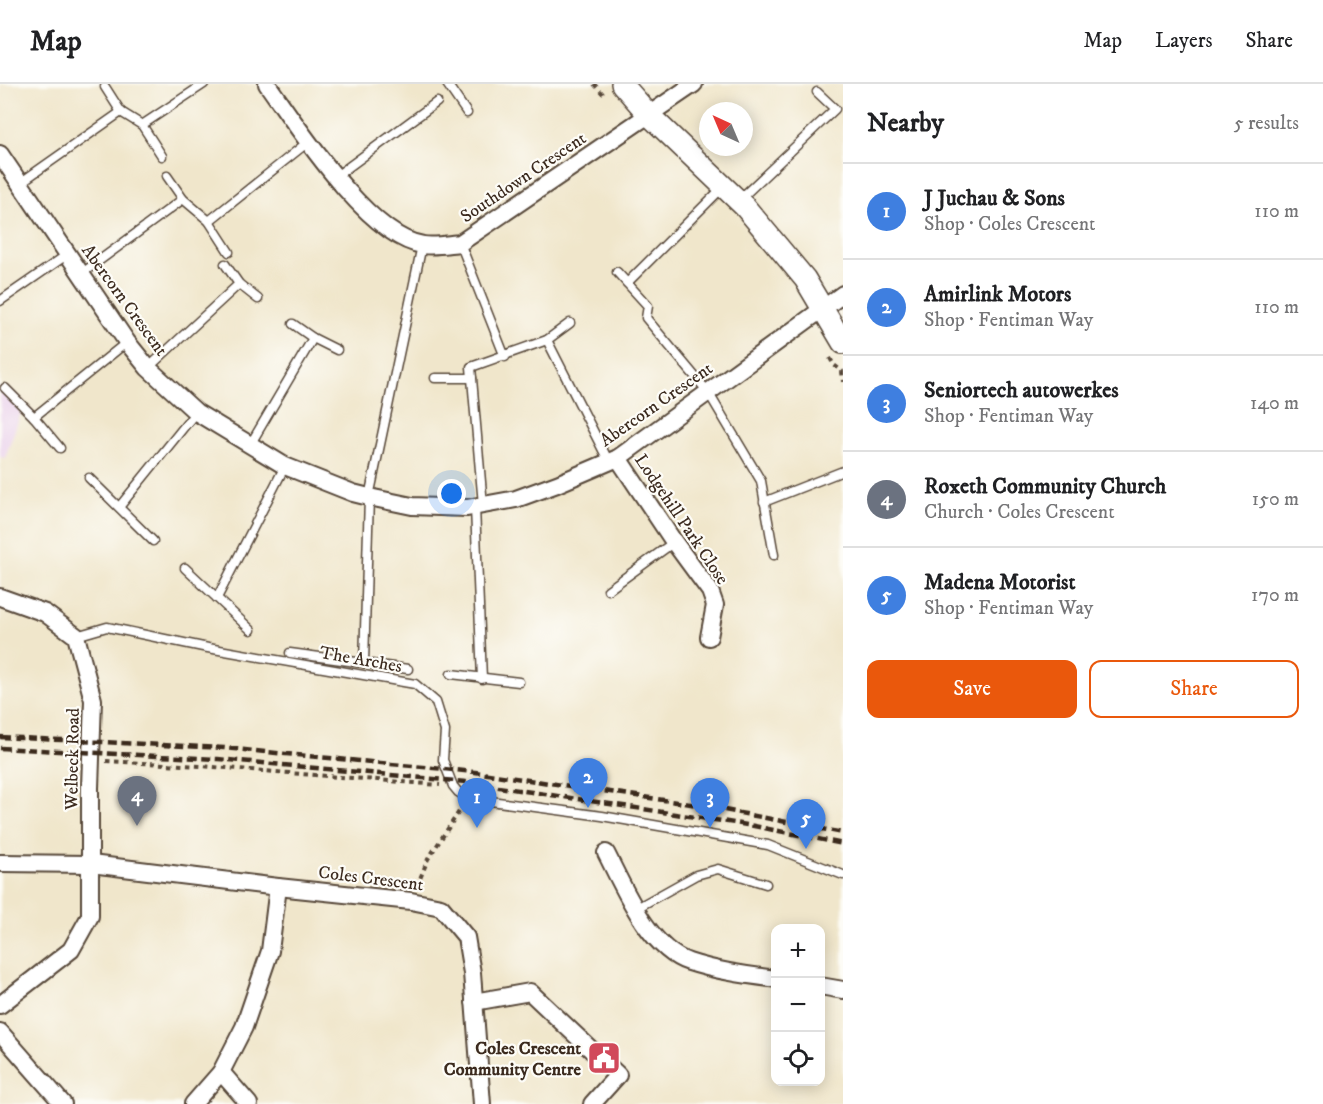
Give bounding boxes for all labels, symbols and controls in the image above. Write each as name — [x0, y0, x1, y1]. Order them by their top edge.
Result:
text: Map — [30, 24, 82, 59]
text: Map — [1083, 28, 1122, 54]
text: Layers — [1155, 28, 1213, 54]
text: Share — [1246, 28, 1293, 54]
north arrow — [699, 102, 753, 156]
text: Nearby — [867, 107, 944, 140]
text: 5 results — [1234, 111, 1299, 136]
street label: Southdown Crescent — [457, 128, 591, 228]
text: J Juchau & Sons — [924, 185, 1065, 212]
text: 1 — [883, 199, 890, 224]
text: 110 m — [1254, 199, 1299, 224]
text: Shop · Coles Crescent — [924, 212, 1095, 237]
street label: Abercorn Crescent — [76, 240, 172, 361]
text: Amirlink Motors — [924, 281, 1071, 308]
text: 2 — [882, 295, 891, 320]
text: 110 m — [1254, 295, 1299, 320]
text: Shop · Fentiman Way — [924, 308, 1093, 333]
street label: Abercorn Crescent — [596, 358, 717, 452]
text: Seniortech autowerkes — [924, 377, 1119, 404]
text: 3 — [883, 391, 890, 416]
text: 140 m — [1250, 391, 1299, 416]
text: Shop · Fentiman Way — [924, 404, 1093, 429]
street label: Lodgehill Park Close — [629, 450, 733, 589]
text: Roxeth Community Church — [924, 473, 1166, 500]
your location — [437, 479, 466, 508]
text: 4 — [881, 487, 892, 512]
text: 150 m — [1252, 487, 1299, 512]
text: Church · Coles Crescent — [924, 500, 1115, 525]
text: Madena Motorist — [924, 569, 1076, 596]
text: 5 — [882, 583, 891, 608]
text: 170 m — [1251, 583, 1299, 608]
text: Shop · Fentiman Way — [924, 596, 1093, 621]
street label: The Arches — [318, 642, 404, 678]
button: Save — [867, 660, 1077, 718]
button: Share — [1089, 660, 1299, 718]
street label: Welbeck Road — [61, 708, 85, 811]
pin: 2 — [568, 758, 608, 808]
pin: 4 — [118, 776, 156, 826]
pin: 1 — [458, 778, 496, 828]
pin: 3 — [690, 778, 730, 828]
pin: 5 — [786, 800, 826, 849]
street label: Coles Crescent — [317, 862, 425, 896]
map controls — [771, 924, 825, 1086]
button: + — [771, 924, 825, 978]
button: − — [771, 978, 825, 1032]
button: locate — [771, 1032, 825, 1086]
place label: Coles Crescent Community Centre — [444, 1038, 582, 1081]
public building icon: Coles Crescent Community Centre — [586, 1040, 622, 1076]

